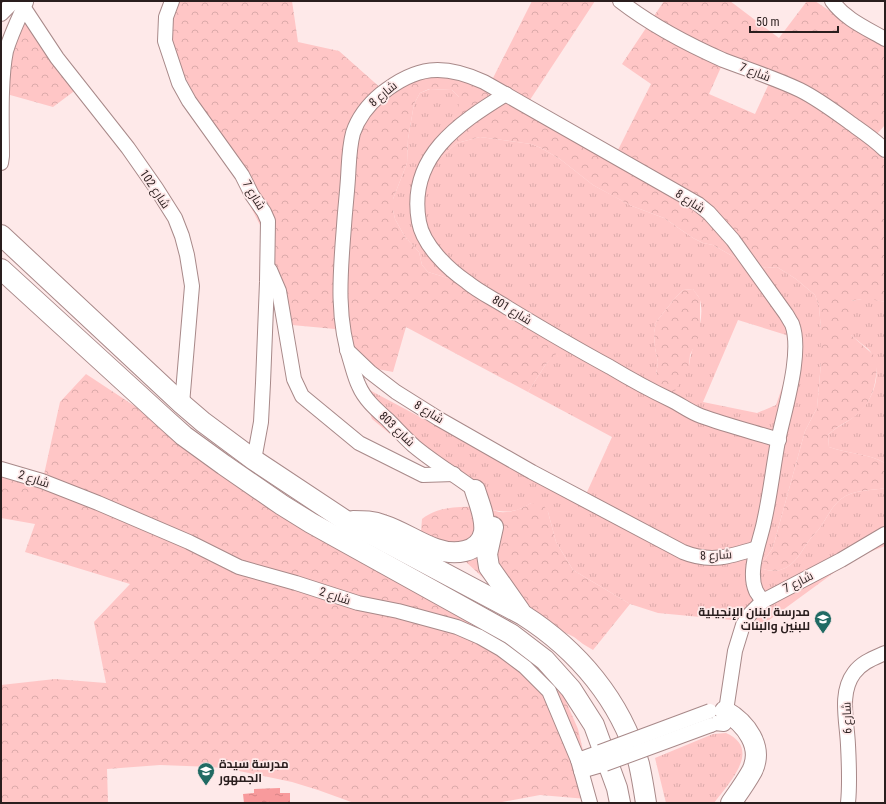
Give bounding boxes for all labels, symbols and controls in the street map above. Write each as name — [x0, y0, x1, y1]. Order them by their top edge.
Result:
scale bar — [750, 8, 838, 34]
text: 50 m — [756, 15, 780, 29]
street label: شارع 7 — [737, 60, 772, 85]
street label: شارع 8 — [366, 78, 400, 110]
street label: شارع 102 — [136, 167, 173, 212]
street label: شارع 7 — [239, 178, 268, 213]
street label: شارع 8 — [672, 186, 707, 216]
street label: شارع 801 — [489, 292, 534, 328]
street label: شارع 8 — [411, 398, 446, 427]
street label: شارع 803 — [376, 409, 418, 450]
street label: شارع 2 — [16, 467, 51, 492]
street label: شارع 8 — [700, 547, 732, 564]
street label: شارع 7 — [781, 568, 816, 596]
street label: شارع 2 — [317, 584, 352, 609]
place label: مدرسة لبنان الإنجيلية للبنين والبنات — [698, 605, 810, 634]
school or university icon: مدرسة لبنان الإنجيلية للبنين والبنات — [813, 609, 833, 634]
street label: شارع 6 — [839, 702, 856, 734]
place label: مدرسة سيدة الجمهور — [218, 757, 289, 786]
school or university icon: مدرسة سيدة الجمهور — [196, 761, 216, 786]

